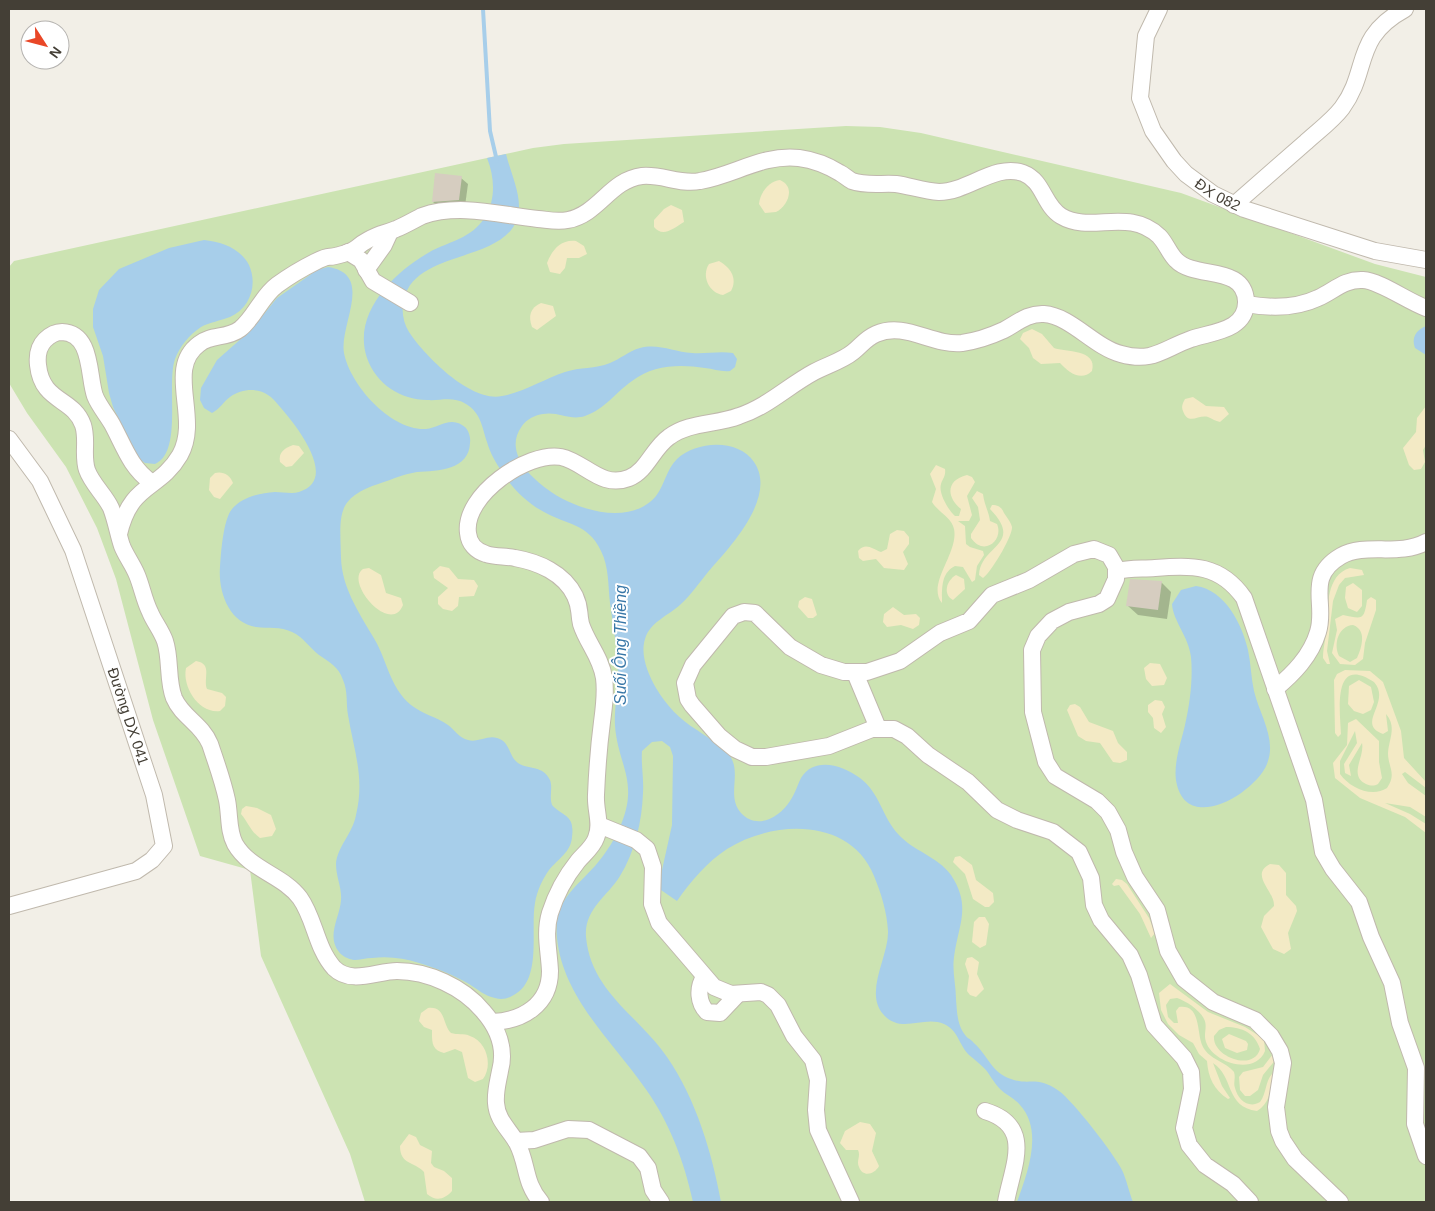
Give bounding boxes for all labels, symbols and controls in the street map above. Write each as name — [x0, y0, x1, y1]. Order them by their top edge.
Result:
north arrow — [20, 20, 70, 70]
text: N — [46, 44, 65, 61]
street label: ĐX 082 — [1192, 174, 1243, 214]
water label: Suối Ông Thiềng — [611, 585, 629, 705]
street label: Đường DX 041 — [104, 665, 153, 767]

